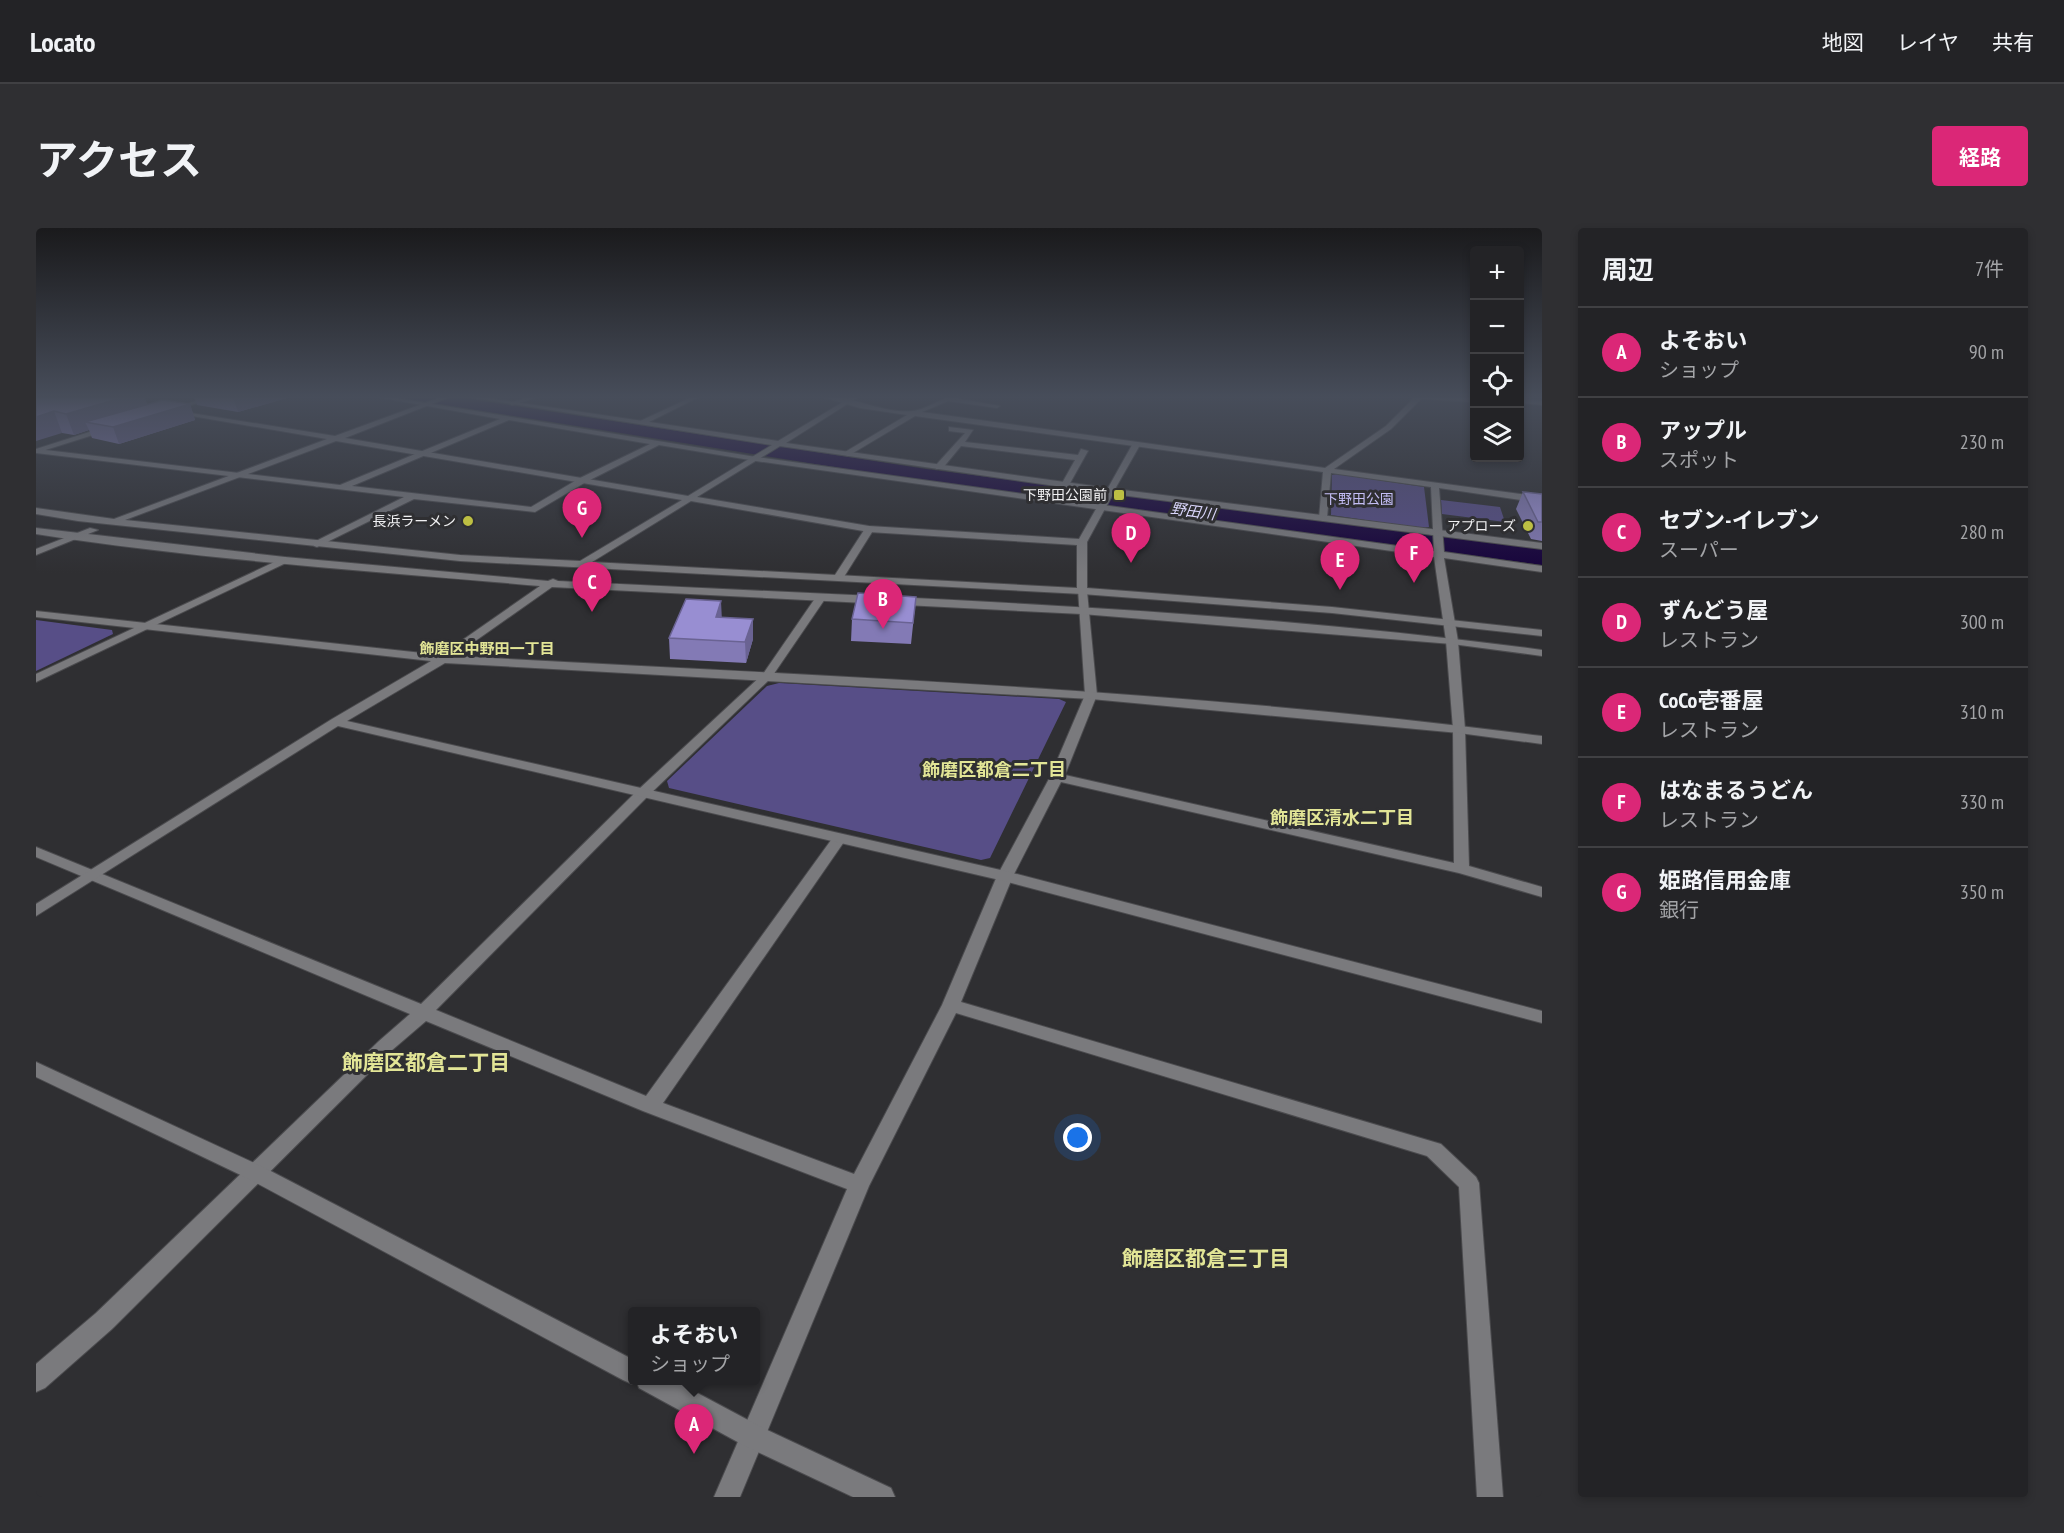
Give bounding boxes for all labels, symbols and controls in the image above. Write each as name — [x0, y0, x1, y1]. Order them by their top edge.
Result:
text: Locato — [30, 23, 96, 60]
text: 地図 — [1822, 29, 1864, 56]
text: レイヤ — [1897, 29, 1959, 56]
text: 共有 — [1992, 29, 2034, 56]
button: 経路 — [1932, 126, 2028, 186]
text: アクセス — [36, 132, 202, 187]
map controls — [1470, 246, 1524, 462]
button: + — [1470, 246, 1524, 300]
text: 周辺 — [1602, 253, 1654, 286]
text: 7件 — [1975, 256, 2004, 282]
button: − — [1470, 300, 1524, 354]
text: よそおい — [1659, 326, 1747, 354]
text: A — [1616, 339, 1627, 365]
text: 90 m — [1969, 339, 2004, 365]
button: locate — [1470, 354, 1524, 408]
text: ショップ — [1659, 357, 1739, 383]
button: layers — [1470, 408, 1524, 462]
text: アップル — [1659, 416, 1747, 444]
text: B — [1617, 429, 1626, 455]
text: 230 m — [1960, 429, 2004, 455]
text: スポット — [1659, 447, 1739, 473]
place label: 下野田公園前 — [1023, 486, 1107, 504]
pin: G — [562, 488, 602, 538]
marker: 下野田公園前 — [1112, 488, 1126, 502]
park label: 下野田公園 — [1324, 490, 1394, 508]
water label: 野田川 — [1169, 498, 1219, 524]
text: セブン-イレブン — [1659, 506, 1820, 534]
place label: 長浜ラーメン — [373, 512, 456, 530]
marker: 長浜ラーメン — [461, 514, 475, 528]
pin: D — [1112, 514, 1150, 563]
place label: アプローズ — [1447, 517, 1516, 535]
marker: アプローズ — [1521, 519, 1535, 533]
text: C — [1617, 519, 1626, 545]
text: 280 m — [1960, 519, 2004, 545]
pin: F — [1394, 534, 1434, 583]
text: スーパー — [1659, 537, 1739, 563]
pin: E — [1320, 540, 1360, 590]
pin: C — [572, 562, 612, 612]
pin: B — [864, 580, 902, 629]
text: ずんどう屋 — [1659, 596, 1768, 624]
text: D — [1616, 609, 1627, 635]
text: 300 m — [1960, 609, 2004, 635]
text: レストラン — [1659, 627, 1759, 653]
district label: 飾磨区中野田一丁目 — [419, 639, 555, 658]
text: CoCo壱番屋 — [1659, 686, 1763, 714]
text: E — [1617, 699, 1626, 725]
text: 310 m — [1960, 699, 2004, 725]
text: レストラン — [1659, 717, 1759, 743]
district label: 飾磨区都倉二丁目 — [922, 758, 1066, 781]
text: はなまるうどん — [1659, 776, 1813, 804]
text: F — [1617, 789, 1626, 815]
text: 330 m — [1960, 789, 2004, 815]
district label: 飾磨区清水二丁目 — [1270, 806, 1414, 829]
text: レストラン — [1659, 807, 1759, 833]
text: 姫路信用金庫 — [1659, 866, 1791, 894]
text: G — [1616, 879, 1627, 905]
text: 350 m — [1960, 879, 2004, 905]
text: 銀行 — [1659, 897, 1699, 923]
district label: 飾磨区都倉二丁目 — [342, 1049, 510, 1076]
your location — [1063, 1123, 1092, 1152]
district label: 飾磨区都倉三丁目 — [1122, 1245, 1290, 1272]
popup — [628, 1307, 760, 1385]
text: よそおい — [650, 1320, 738, 1348]
text: ショップ — [650, 1351, 730, 1377]
pin: A — [674, 1404, 714, 1454]

